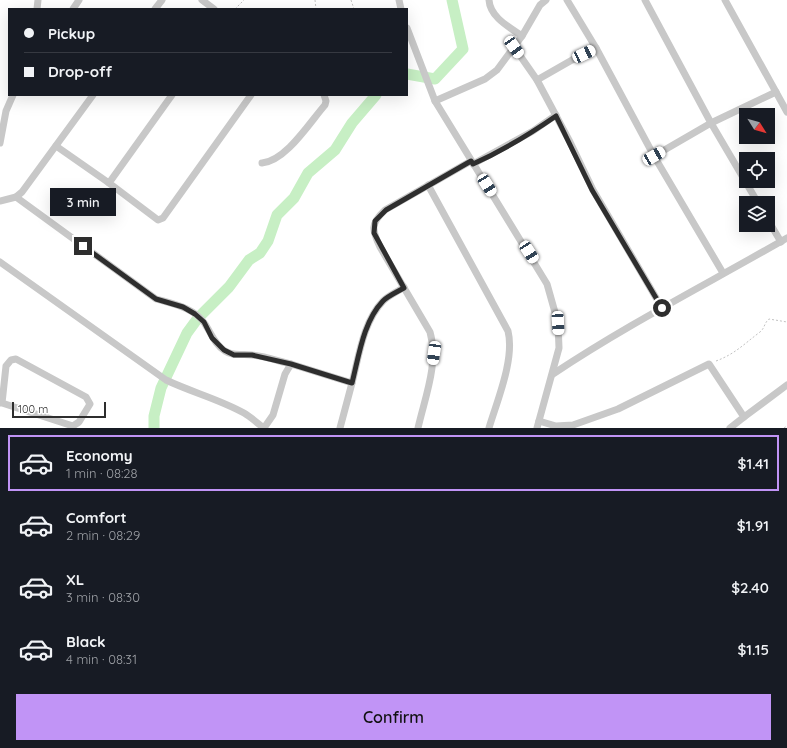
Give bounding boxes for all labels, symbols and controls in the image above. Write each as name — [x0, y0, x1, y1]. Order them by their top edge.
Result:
text: Pickup — [48, 24, 95, 43]
car — [502, 34, 526, 60]
car — [571, 43, 597, 65]
text: Drop-off — [48, 62, 112, 81]
north arrow — [739, 108, 775, 144]
map controls — [739, 108, 775, 232]
car — [641, 145, 667, 167]
button: locate — [739, 152, 775, 188]
car — [476, 172, 498, 198]
callout: 3 min — [50, 188, 116, 216]
text: 3 min — [66, 194, 100, 210]
button: layers — [739, 196, 775, 232]
route end — [74, 237, 92, 255]
car — [517, 239, 541, 265]
route start — [653, 299, 671, 317]
car — [551, 311, 565, 335]
car — [426, 340, 442, 366]
scale bar — [12, 400, 106, 419]
text: 100 m — [18, 402, 48, 416]
icon: car — [18, 445, 54, 481]
text: Economy — [66, 446, 133, 465]
text: $1.41 — [738, 454, 769, 473]
text: 1 min · 08:28 — [66, 465, 138, 481]
icon: car — [18, 507, 54, 543]
text: Comfort — [66, 508, 127, 527]
text: $1.91 — [737, 516, 769, 535]
text: 2 min · 08:29 — [66, 527, 140, 543]
icon: car — [18, 569, 54, 605]
text: XL — [66, 570, 84, 589]
text: $2.40 — [731, 578, 769, 597]
text: 3 min · 08:30 — [66, 589, 140, 605]
icon: car — [18, 631, 54, 667]
text: Black — [66, 632, 106, 651]
text: $1.15 — [738, 640, 769, 659]
text: 4 min · 08:31 — [66, 651, 137, 667]
button: Confirm — [16, 694, 771, 740]

